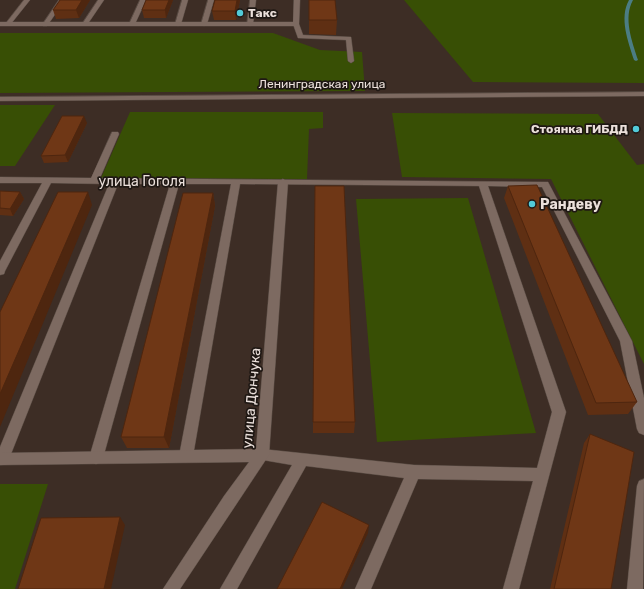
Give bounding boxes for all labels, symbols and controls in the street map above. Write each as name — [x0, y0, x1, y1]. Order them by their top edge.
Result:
place label: Такс — [248, 6, 277, 20]
marker: Такс — [235, 8, 245, 18]
street label: Ленинградская улица — [259, 77, 385, 91]
place label: Стоянка ГИБДД — [531, 122, 628, 136]
marker: Стоянка ГИБДД — [631, 124, 641, 134]
street label: улица Гоголя — [99, 173, 185, 190]
place label: Рандеву — [540, 196, 602, 213]
marker: Рандеву — [527, 199, 537, 209]
street label: улица Дончука — [239, 347, 264, 449]

